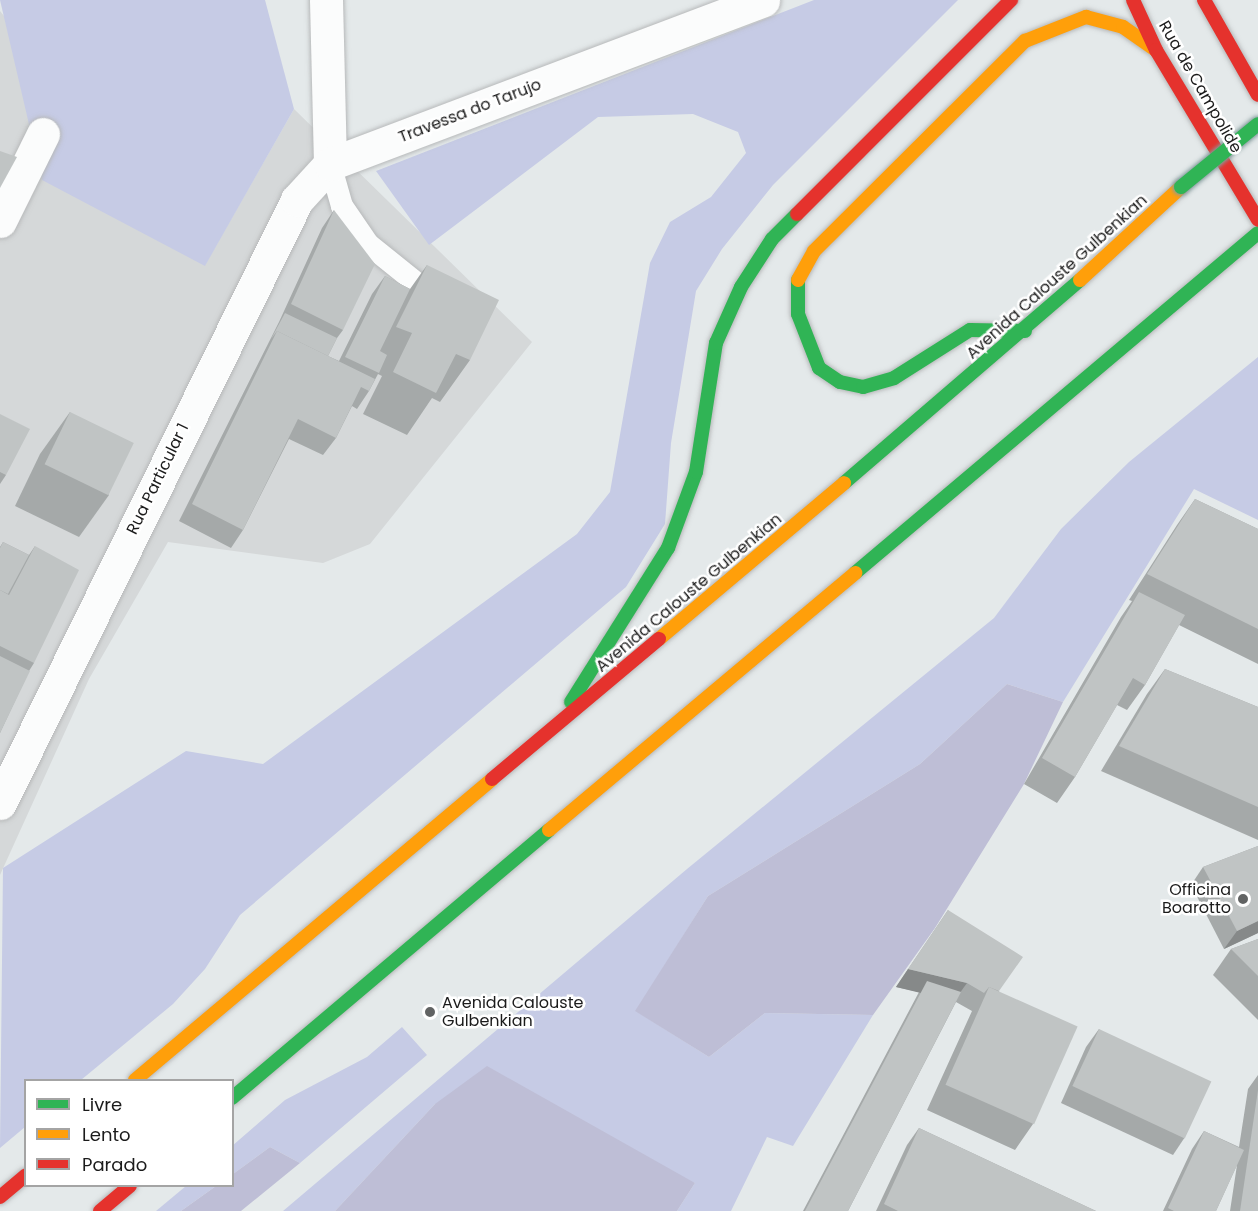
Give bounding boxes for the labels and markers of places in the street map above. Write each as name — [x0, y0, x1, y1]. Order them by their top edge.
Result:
place label: Officina Boarotto — [1162, 880, 1231, 918]
marker: Officina Boarotto — [1236, 892, 1250, 906]
place label: Avenida Calouste Gulbenkian — [442, 993, 583, 1031]
marker: Avenida Calouste Gulbenkian — [423, 1005, 437, 1019]

